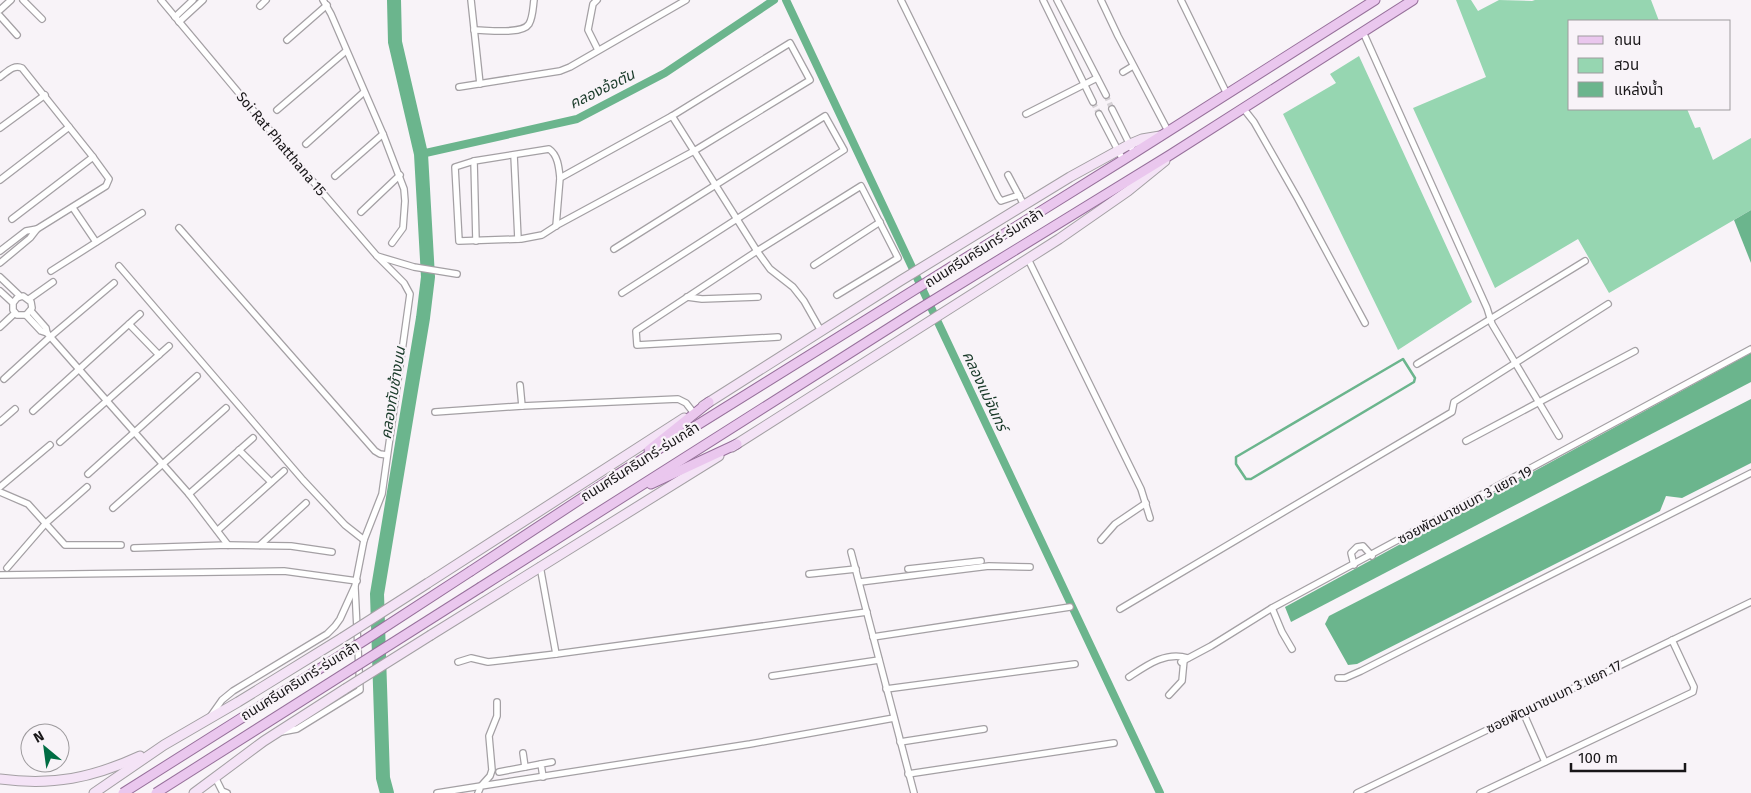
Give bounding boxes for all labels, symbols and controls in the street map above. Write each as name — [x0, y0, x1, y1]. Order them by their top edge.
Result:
legend — [1568, 20, 1731, 110]
text: ถนน — [1614, 31, 1641, 49]
text: สวน — [1614, 56, 1639, 74]
water label: คลองอ้อตัน — [566, 65, 638, 113]
text: แหล่งน้ำ — [1614, 79, 1663, 99]
street label: Soi Rat Phatthana 15 — [233, 89, 329, 199]
street label: ถนนศรีนครินทร์-ร่มเกล้า — [922, 205, 1046, 291]
water label: คลองทับช้างบน — [377, 345, 409, 440]
water label: คลองแม่จันทร์ — [959, 348, 1013, 437]
street label: ถนนศรีนครินทร์-ร่มเกล้า — [578, 419, 702, 505]
street label: ซอยพัฒนาชนบท 3 แยก 19 — [1395, 462, 1535, 548]
street label: ถนนศรีนครินทร์-ร่มเกล้า — [238, 638, 362, 724]
street label: ซอยพัฒนาชนบท 3 แยก 17 — [1483, 657, 1625, 737]
north arrow — [20, 723, 70, 773]
text: N — [31, 727, 47, 747]
scale bar — [1571, 740, 1685, 772]
text: 100 m — [1578, 749, 1618, 767]

